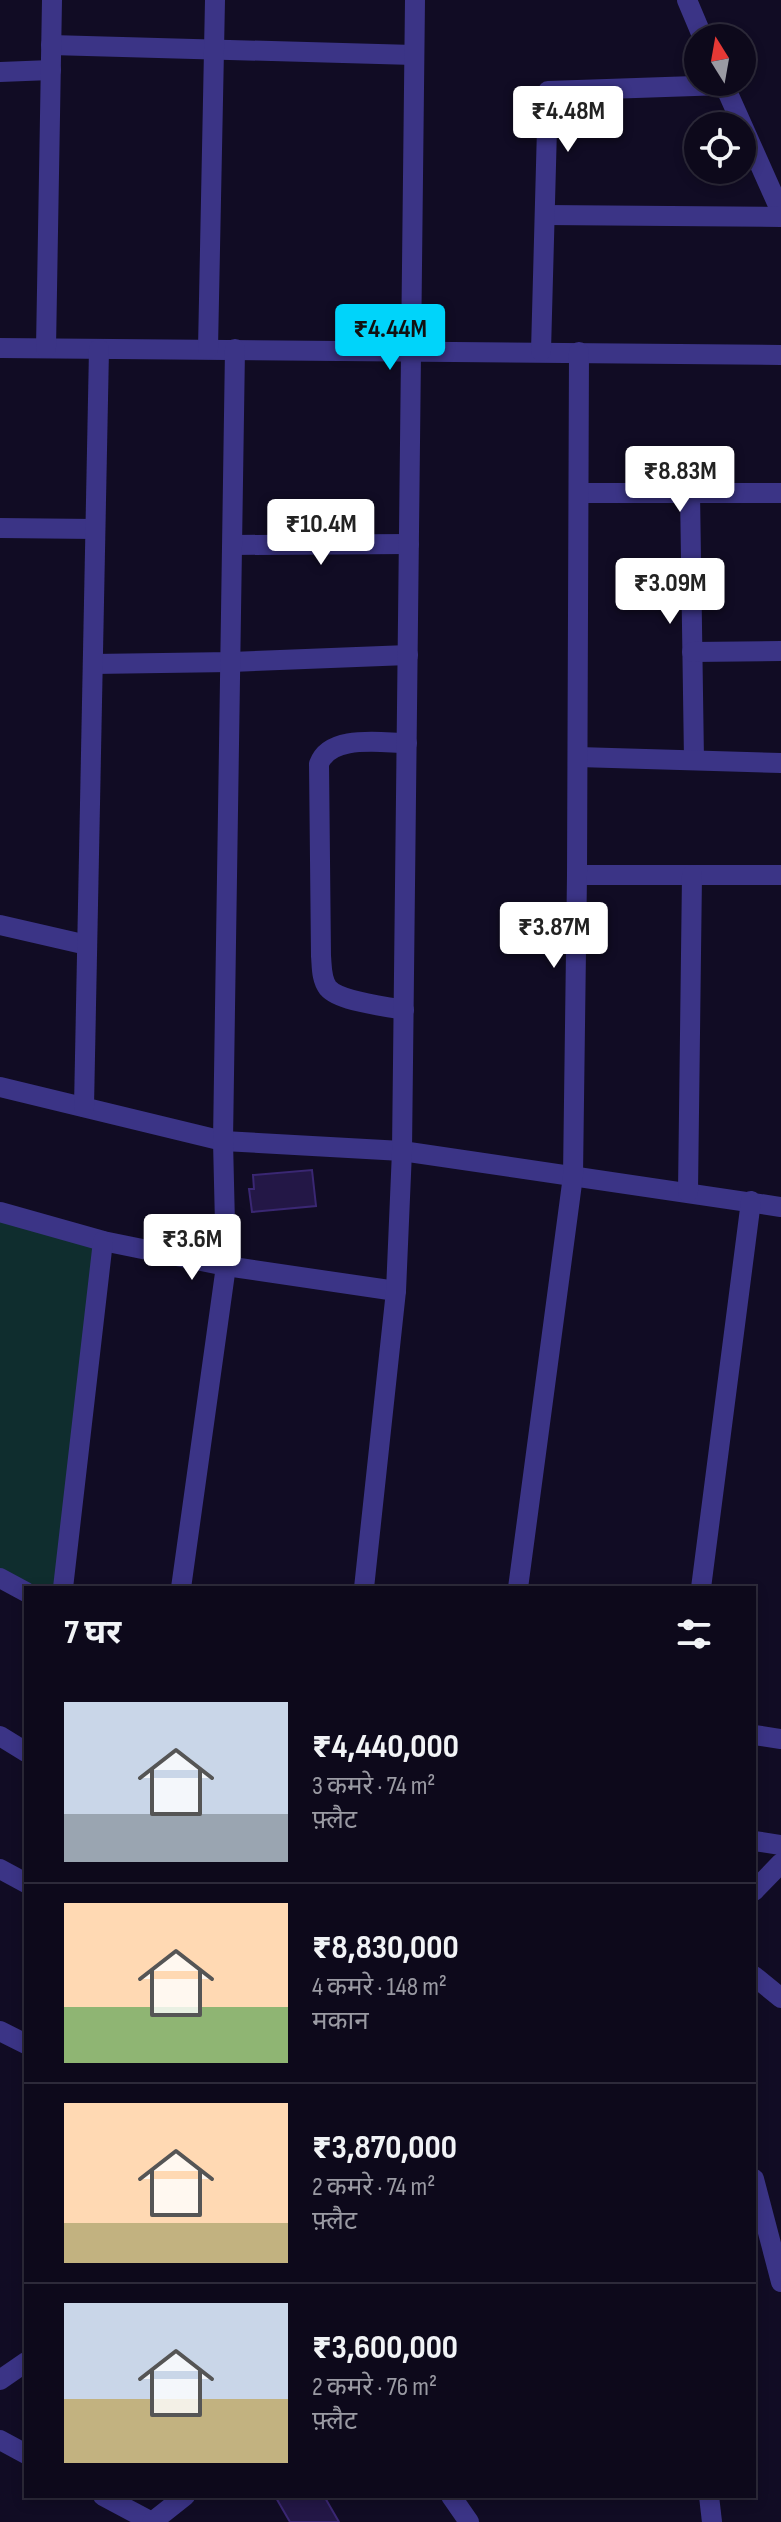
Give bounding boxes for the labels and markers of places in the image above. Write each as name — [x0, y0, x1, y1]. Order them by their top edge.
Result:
pin: ₹4.48M — [503, 86, 633, 154]
pin: ₹4.44M — [325, 304, 455, 372]
pin: ₹8.83M — [615, 446, 745, 514]
pin: ₹10.4M — [256, 499, 386, 567]
pin: ₹3.09M — [605, 558, 735, 626]
pin: ₹3.87M — [489, 902, 619, 970]
pin: ₹3.6M — [136, 1214, 248, 1282]

